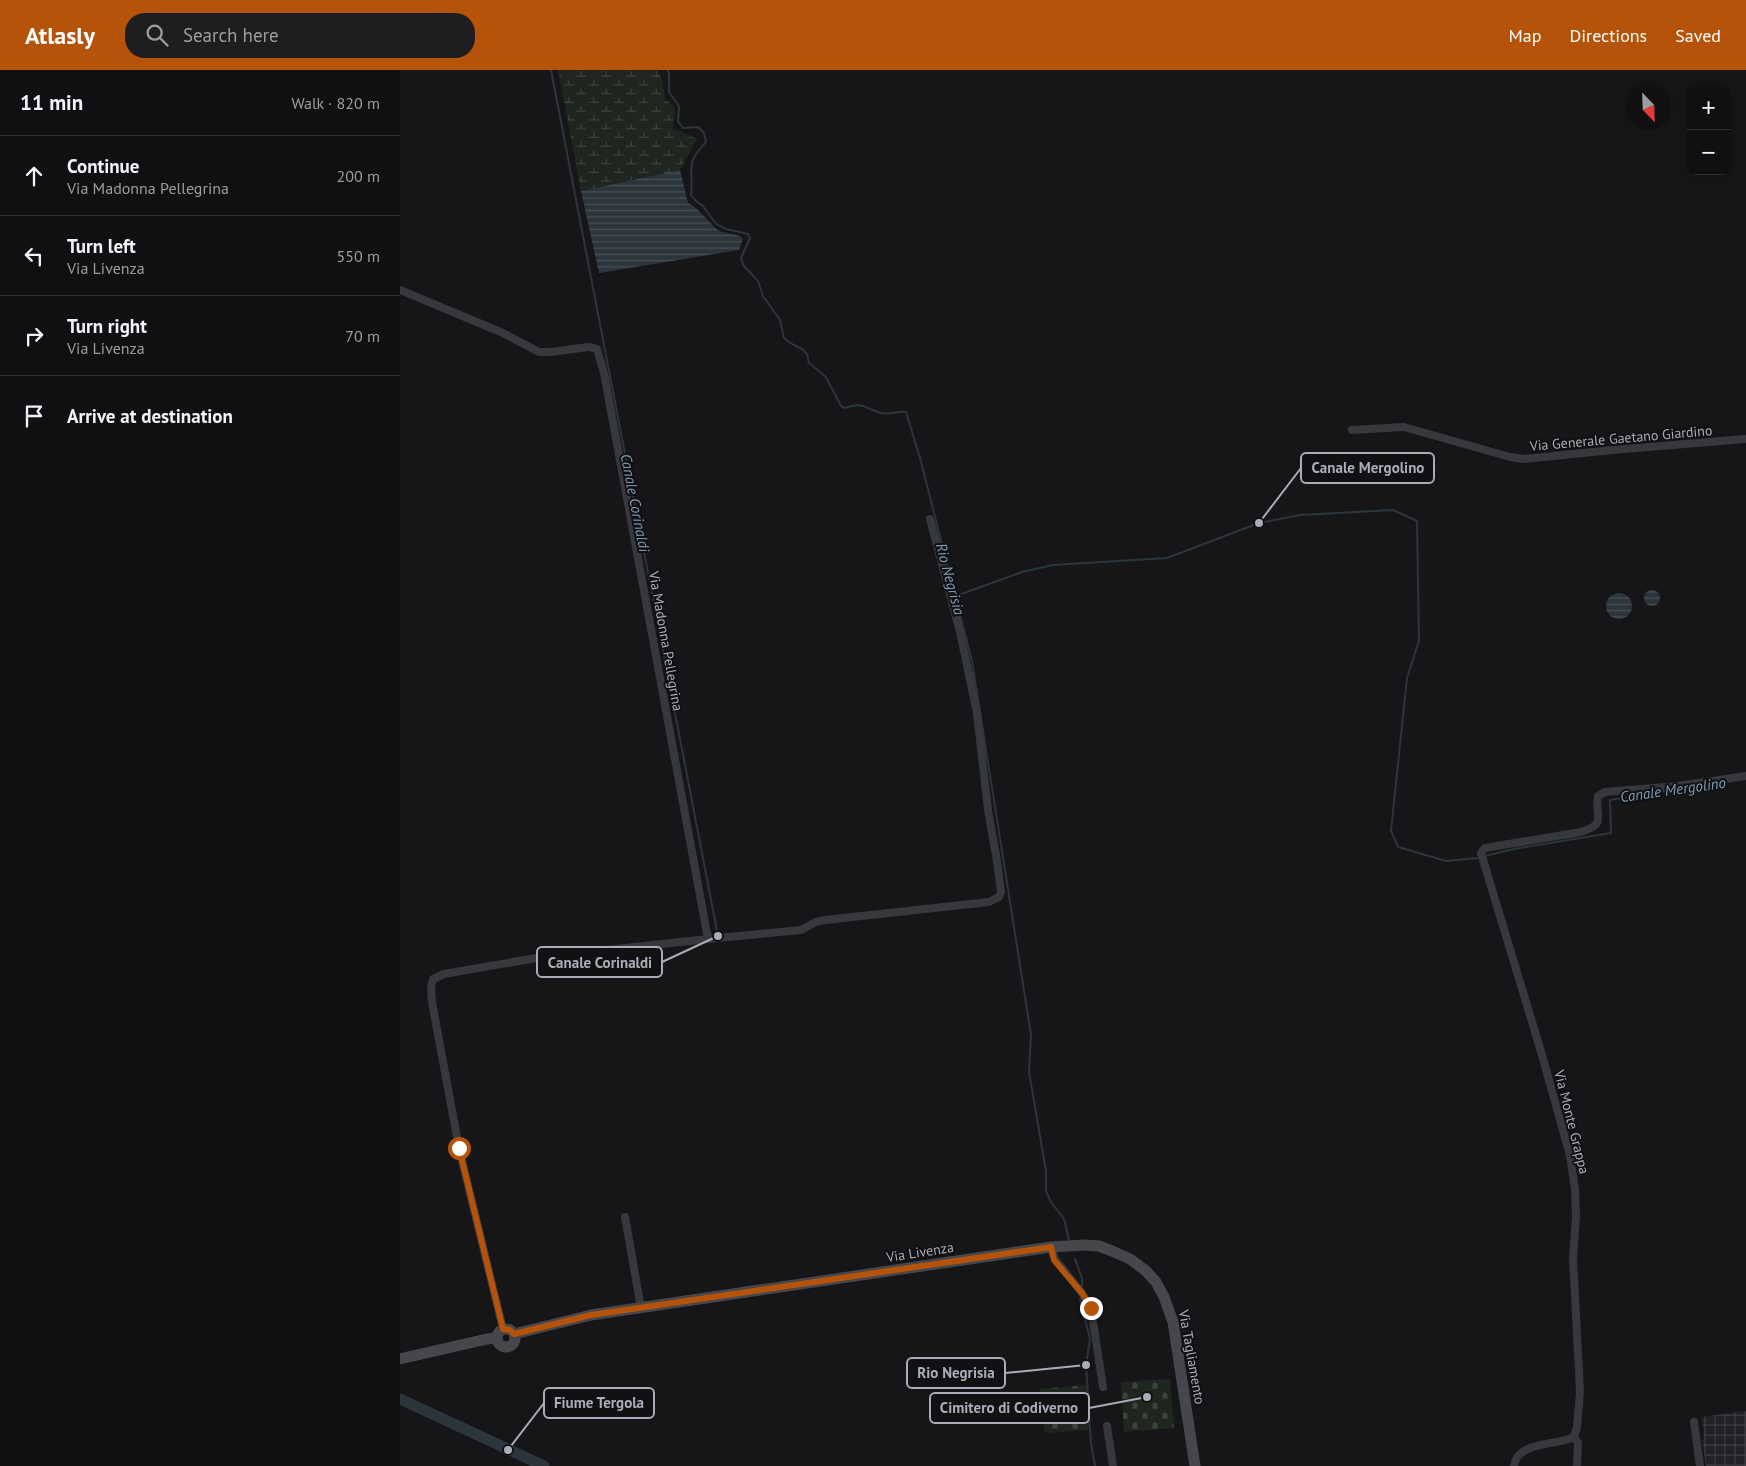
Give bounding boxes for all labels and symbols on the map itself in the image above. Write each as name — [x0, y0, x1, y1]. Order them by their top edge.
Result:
north arrow — [1626, 85, 1671, 130]
street label: Via Generale Gaetano Giardino — [1528, 421, 1713, 455]
water label: Canale Corinaldi — [617, 452, 655, 555]
callout: Canale Mergolino — [1301, 453, 1434, 483]
text: Canale Mergolino — [1312, 458, 1424, 477]
water label: Rio Negrisia — [932, 541, 969, 618]
street label: Via Madonna Pellegrina — [645, 569, 687, 712]
water label: Canale Mergolino — [1619, 773, 1727, 806]
callout: Canale Corinaldi — [537, 947, 662, 977]
text: Canale Corinaldi — [548, 953, 652, 972]
street label: Via Monte Grappa — [1550, 1067, 1594, 1176]
route start — [448, 1137, 471, 1160]
street label: Via Livenza — [884, 1238, 955, 1266]
route end — [1080, 1297, 1103, 1320]
street label: Via Tagliamento — [1175, 1307, 1209, 1406]
callout: Rio Negrisia — [907, 1358, 1005, 1388]
text: Rio Negrisia — [917, 1363, 995, 1382]
callout: Fiume Tergola — [544, 1388, 654, 1418]
text: Fiume Tergola — [554, 1393, 644, 1412]
callout: Cimitero di Codiverno — [930, 1393, 1089, 1423]
text: Cimitero di Codiverno — [940, 1398, 1078, 1417]

